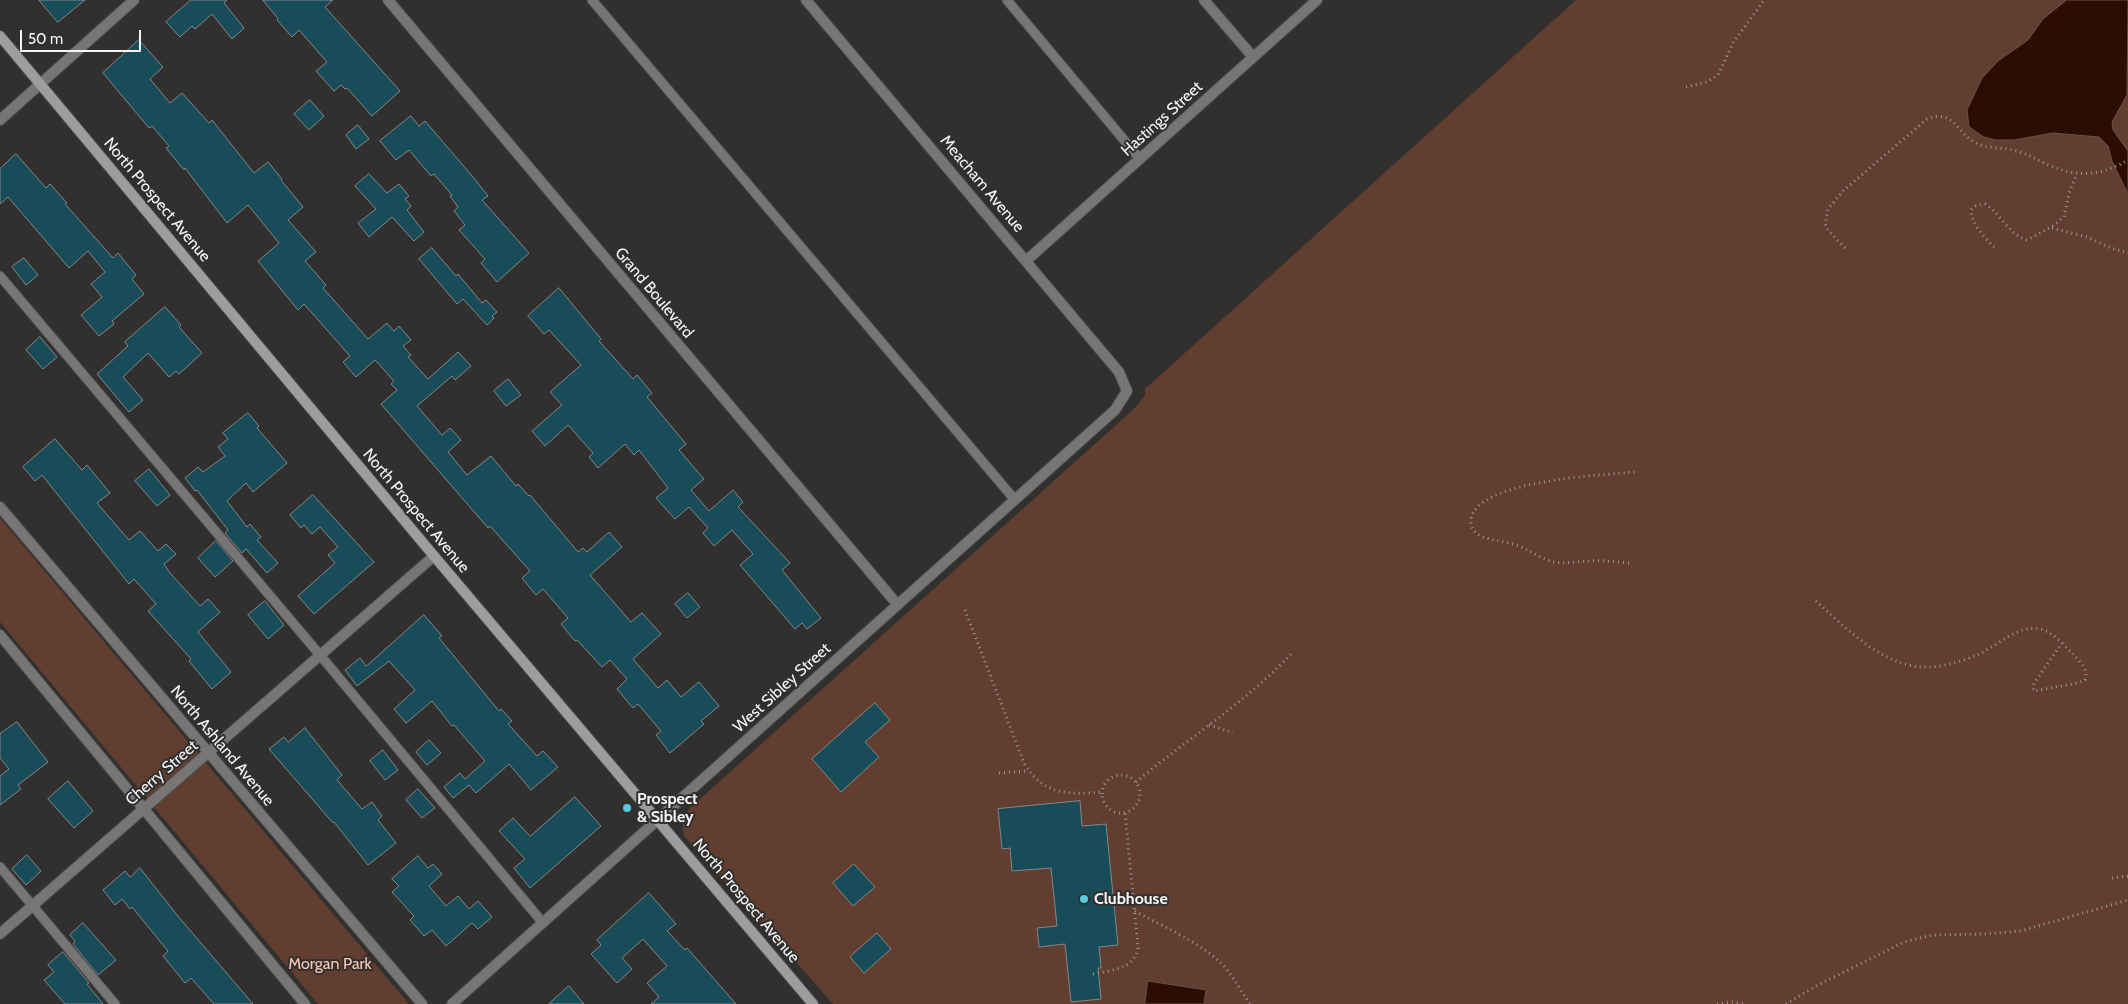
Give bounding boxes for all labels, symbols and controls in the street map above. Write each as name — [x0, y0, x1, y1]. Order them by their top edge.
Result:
scale bar — [22, 20, 144, 52]
text: 50 m — [28, 30, 63, 48]
street label: Hastings Street — [1117, 78, 1207, 160]
street label: Meacham Avenue — [936, 132, 1028, 236]
street label: North Prospect Avenue — [100, 134, 214, 266]
street label: Grand Boulevard — [611, 244, 697, 342]
street label: North Prospect Avenue — [359, 445, 473, 577]
street label: West Sibley Street — [729, 639, 835, 737]
street label: North Ashland Avenue — [166, 682, 278, 810]
street label: Cherry Street — [122, 736, 202, 810]
place label: Prospect & Sibley — [637, 789, 698, 827]
marker: Prospect & Sibley — [621, 802, 633, 814]
street label: North Prospect Avenue — [689, 835, 803, 967]
place label: Clubhouse — [1094, 889, 1168, 909]
marker: Clubhouse — [1078, 893, 1090, 905]
park label: Morgan Park — [288, 954, 372, 974]

